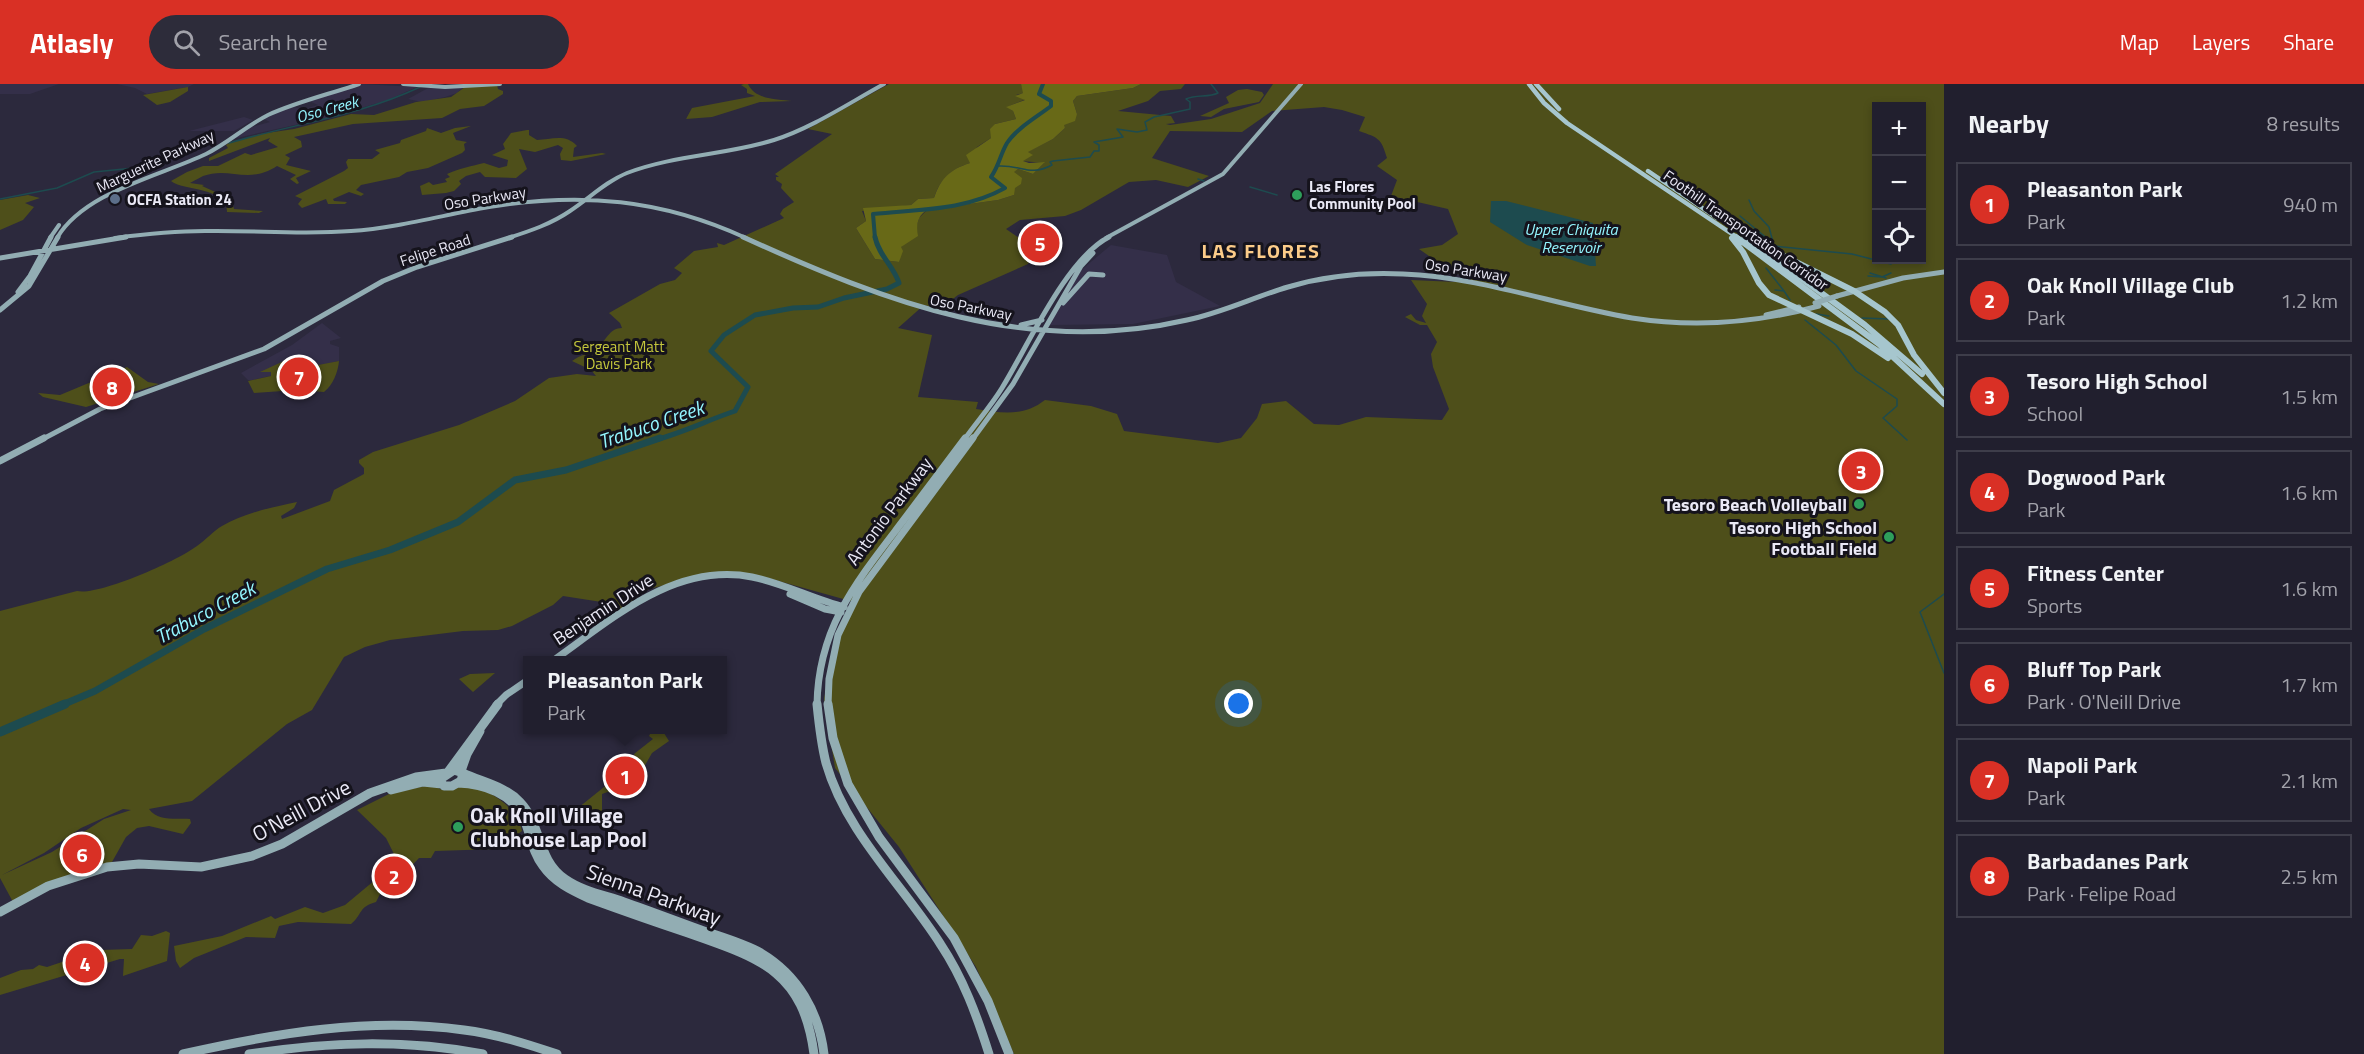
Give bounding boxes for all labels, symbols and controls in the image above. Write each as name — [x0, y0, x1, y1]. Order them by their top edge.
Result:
search box — [149, 15, 569, 69]
text: Atlasly — [30, 21, 113, 64]
text: Search here — [218, 25, 328, 59]
icon: search — [170, 26, 203, 59]
text: Map — [2120, 26, 2159, 58]
text: Layers — [2192, 26, 2250, 58]
text: Share — [2283, 26, 2334, 58]
water label: Oso Creek — [293, 89, 362, 129]
map controls — [1872, 102, 1926, 264]
button: + — [1872, 102, 1926, 156]
text: Nearby — [1968, 104, 2049, 143]
text: 8 results — [2267, 108, 2340, 139]
street label: Marguerite Parkway — [92, 124, 218, 198]
button: − — [1872, 156, 1926, 210]
street label: Foothill Transportation Corridor — [1659, 164, 1833, 296]
text: Pleasanton Park — [2027, 172, 2182, 206]
place label: Las Flores Community Pool — [1309, 175, 1416, 215]
street label: Oso Parkway — [442, 180, 528, 216]
place label: OCFA Station 24 — [127, 188, 232, 211]
marker: Las Flores Community Pool — [1290, 188, 1304, 202]
text: 1 — [1984, 189, 1995, 220]
text: 940 m — [2283, 189, 2338, 220]
marker: OCFA Station 24 — [108, 192, 122, 206]
text: Park — [2027, 206, 2065, 237]
button: locate — [1872, 210, 1926, 264]
water label: Upper Chiquita Reservoir — [1524, 217, 1619, 259]
pin: 5 — [1020, 220, 1060, 266]
street label: Felipe Road — [397, 228, 473, 272]
district label: LAS FLORES — [1202, 235, 1320, 266]
street label: Oso Parkway — [1423, 252, 1509, 288]
text: Oak Knoll Village Club — [2027, 268, 2234, 302]
text: 2 — [1984, 285, 1995, 316]
text: 1.2 km — [2281, 285, 2338, 316]
street label: Oso Parkway — [928, 288, 1014, 326]
text: Park — [2027, 302, 2065, 333]
park label: Sergeant Matt Davis Park — [574, 335, 665, 375]
pin: 7 — [280, 354, 318, 400]
pin: 8 — [92, 364, 132, 410]
text: Tesoro High School — [2027, 364, 2208, 398]
text: 3 — [1984, 381, 1995, 412]
text: 1.5 km — [2281, 381, 2338, 412]
water label: Trabuco Creek — [594, 391, 710, 457]
text: School — [2027, 398, 2083, 429]
pin: 3 — [1842, 448, 1880, 494]
street label: Antonio Parkway — [839, 451, 939, 571]
text: Dogwood Park — [2027, 460, 2165, 494]
text: 4 — [1984, 477, 1995, 508]
text: 1.6 km — [2281, 477, 2338, 508]
place label: Tesoro Beach Volleyball — [1664, 491, 1847, 518]
text: Park — [2027, 494, 2065, 525]
marker: Tesoro Beach Volleyball — [1852, 497, 1866, 511]
place label: Tesoro High School Football Field — [1729, 514, 1877, 562]
marker: Tesoro High School Football Field — [1882, 530, 1896, 544]
text: Fitness Center — [2027, 556, 2164, 590]
street label: Benjamin Drive — [548, 566, 658, 652]
water label: Trabuco Creek — [149, 572, 263, 651]
text: 5 — [1984, 573, 1995, 604]
text: 1.6 km — [2281, 573, 2338, 604]
text: Sports — [2027, 590, 2082, 621]
text: Bluff Top Park — [2027, 652, 2161, 686]
popup — [523, 656, 727, 734]
text: Pleasanton Park — [547, 663, 703, 697]
text: 6 — [1984, 669, 1995, 700]
text: 1.7 km — [2281, 669, 2338, 700]
text: Park · O'Neill Drive — [2027, 686, 2181, 717]
your location — [1224, 689, 1253, 718]
text: Park — [547, 697, 586, 728]
text: Napoli Park — [2027, 748, 2137, 782]
pin: 1 — [606, 754, 644, 798]
text: 7 — [1984, 765, 1995, 796]
text: 2.1 km — [2281, 765, 2338, 796]
street label: O'Neill Drive — [246, 771, 356, 849]
text: Park — [2027, 782, 2065, 813]
place label: Oak Knoll Village Clubhouse Lap Pool — [470, 799, 647, 855]
marker: Oak Knoll Village Clubhouse Lap Pool — [451, 820, 465, 834]
pin: 6 — [62, 832, 101, 876]
text: Barbadanes Park — [2027, 844, 2189, 878]
pin: 2 — [374, 854, 414, 898]
street label: Sienna Parkway — [582, 855, 726, 933]
text: 8 — [1984, 861, 1995, 892]
text: 2.5 km — [2281, 861, 2338, 892]
text: Park · Felipe Road — [2027, 878, 2176, 909]
pin: 4 — [66, 940, 104, 986]

